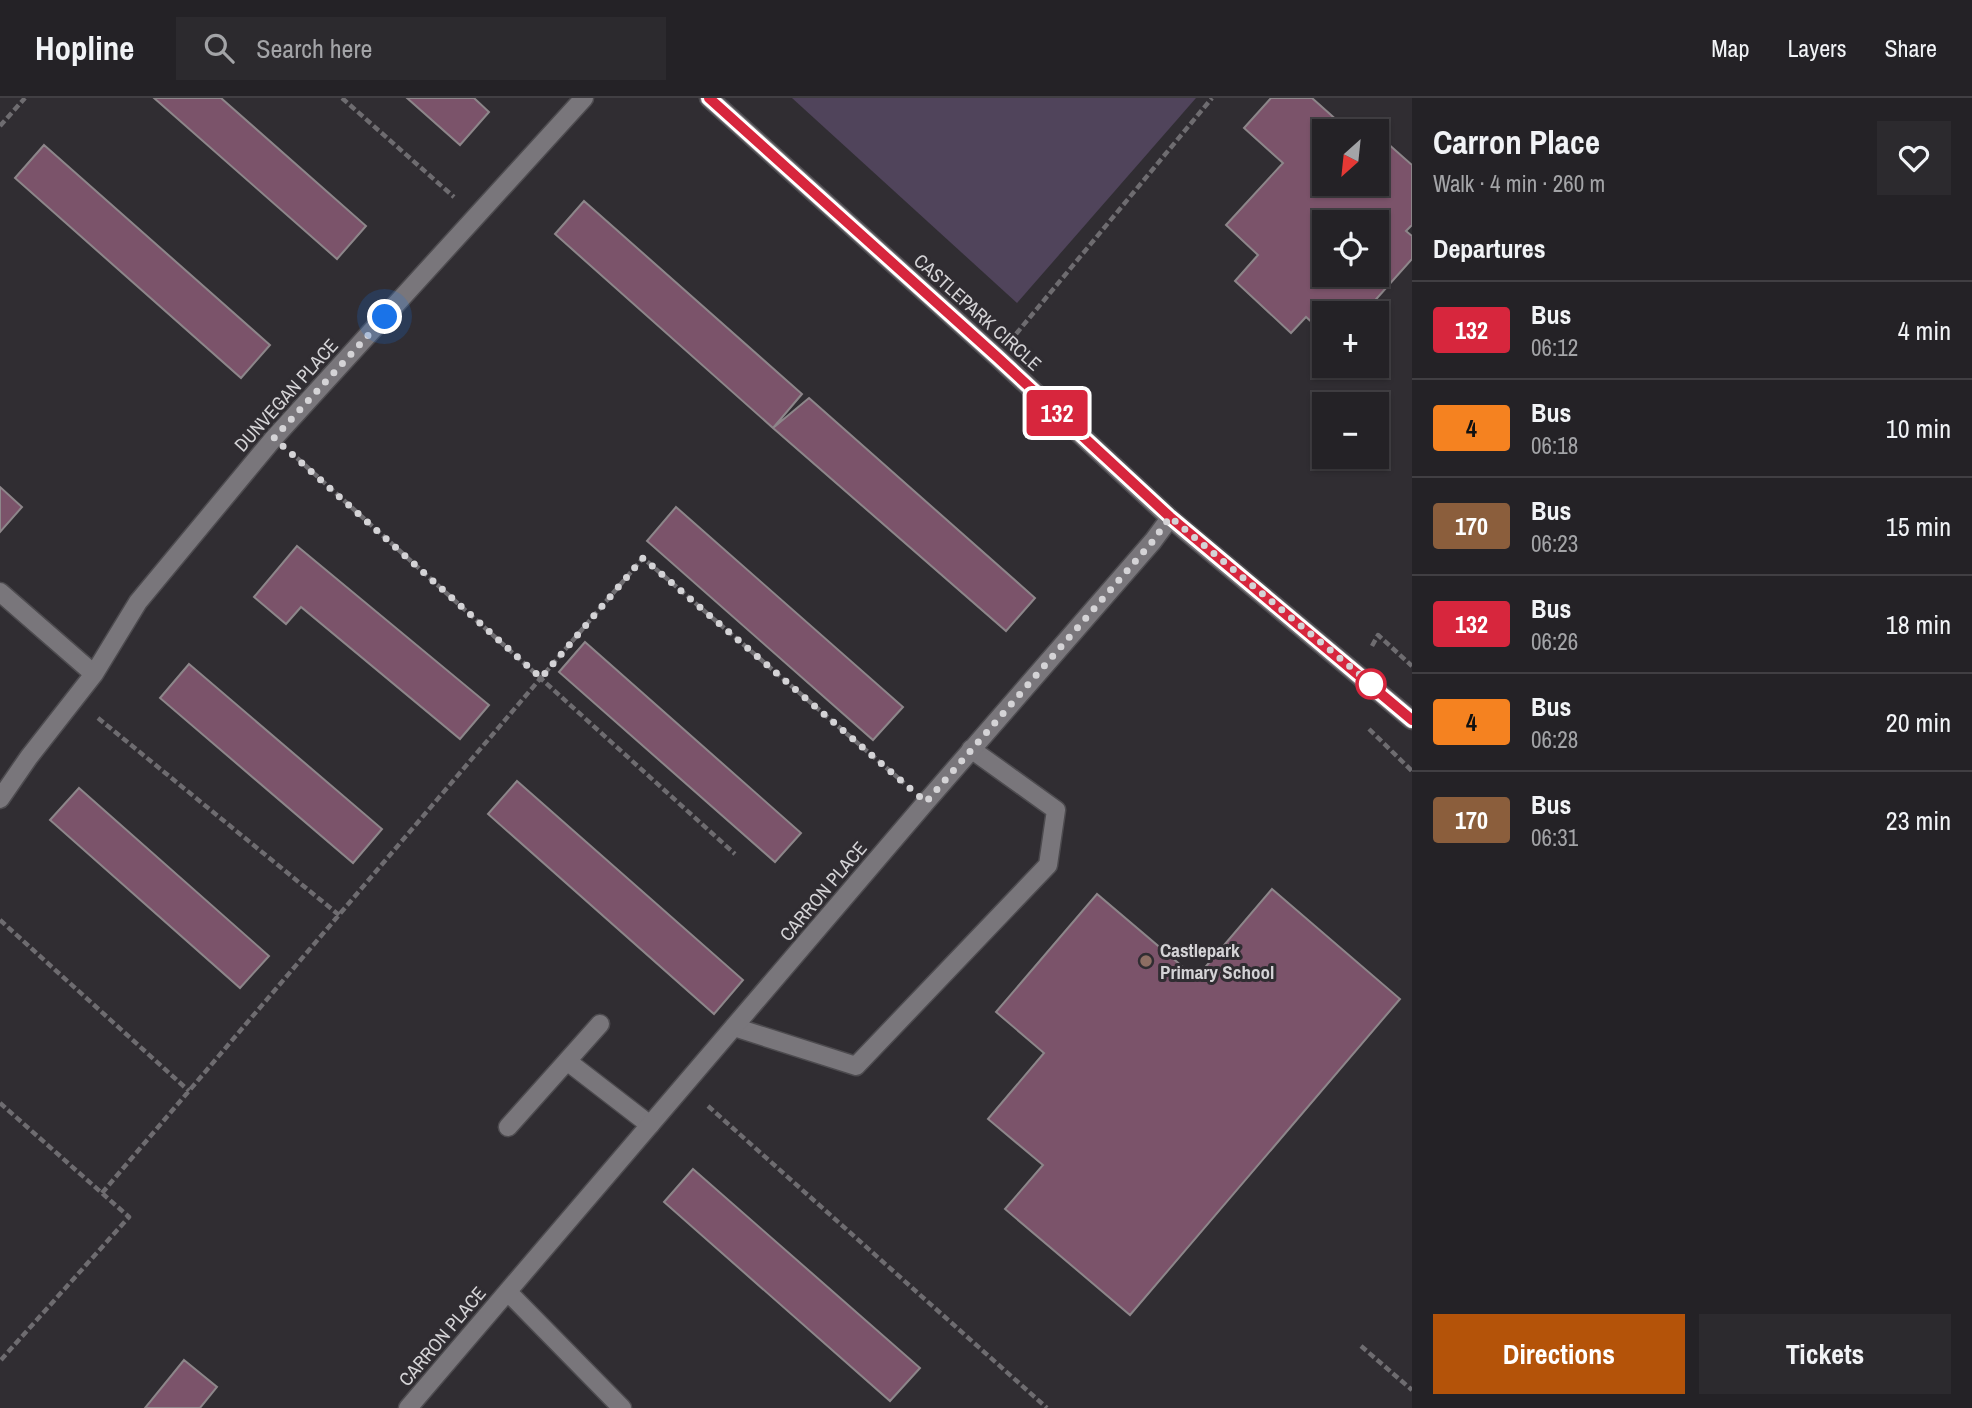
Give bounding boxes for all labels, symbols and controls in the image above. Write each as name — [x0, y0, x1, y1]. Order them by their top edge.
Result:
search box — [176, 17, 666, 80]
text: Hopline — [35, 26, 134, 70]
icon: search — [200, 29, 238, 67]
text: Search here — [256, 31, 372, 66]
text: Map — [1711, 32, 1749, 64]
text: Layers — [1787, 32, 1846, 64]
text: Share — [1884, 32, 1937, 64]
north arrow — [1312, 119, 1390, 196]
map controls — [1312, 119, 1389, 469]
text: Carron Place — [1433, 120, 1600, 164]
button: heart — [1877, 121, 1951, 195]
text: Walk · 4 min · 260 m — [1433, 168, 1605, 199]
button: locate — [1312, 210, 1389, 287]
text: Departures — [1433, 231, 1546, 266]
street label: CASTLEPARK CIRCLE — [909, 248, 1047, 376]
text: Bus — [1531, 297, 1571, 332]
your location — [367, 299, 402, 334]
button: + — [1312, 301, 1389, 378]
text: 4 min — [1898, 313, 1951, 348]
text: 132 — [1455, 314, 1488, 346]
text: 06:12 — [1531, 332, 1578, 363]
street label: DUNVEGAN PLACE — [228, 333, 344, 457]
line badge: 132 — [1017, 390, 1097, 436]
button: − — [1312, 392, 1389, 469]
text: Bus — [1531, 395, 1571, 430]
text: 132 — [1041, 397, 1073, 429]
text: 10 min — [1886, 411, 1951, 446]
text: 4 — [1466, 412, 1477, 444]
text: 06:18 — [1531, 430, 1578, 461]
text: Bus — [1531, 493, 1571, 528]
text: 15 min — [1886, 509, 1951, 544]
text: 170 — [1455, 510, 1488, 542]
text: 06:23 — [1531, 528, 1578, 559]
text: Bus — [1531, 591, 1571, 626]
text: 18 min — [1886, 607, 1951, 642]
text: 132 — [1455, 608, 1488, 640]
text: 06:26 — [1531, 626, 1578, 657]
unlabelled marker — [1356, 669, 1386, 699]
text: Bus — [1531, 689, 1571, 724]
text: 20 min — [1886, 705, 1951, 740]
text: 4 — [1466, 706, 1477, 738]
text: 06:28 — [1531, 724, 1578, 755]
text: Bus — [1531, 787, 1571, 822]
text: 23 min — [1886, 803, 1951, 838]
text: 170 — [1455, 804, 1488, 836]
text: 06:31 — [1531, 822, 1578, 853]
street label: CARRON PLACE — [774, 836, 872, 946]
place label: Castlepark Primary School — [1160, 937, 1274, 985]
marker: Castlepark Primary School — [1138, 953, 1154, 969]
street label: CARRON PLACE — [393, 1281, 491, 1391]
button: Directions — [1433, 1314, 1685, 1394]
button: Tickets — [1699, 1314, 1951, 1394]

